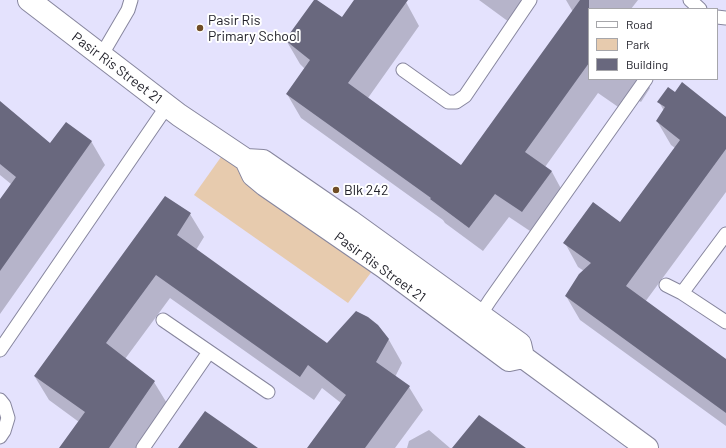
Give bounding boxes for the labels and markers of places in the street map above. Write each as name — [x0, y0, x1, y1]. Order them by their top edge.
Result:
place label: Pasir Ris Primary School — [208, 12, 300, 44]
marker: Pasir Ris Primary School — [195, 23, 205, 33]
place label: Blk 242 — [344, 182, 389, 198]
marker: Blk 242 — [331, 185, 341, 195]

